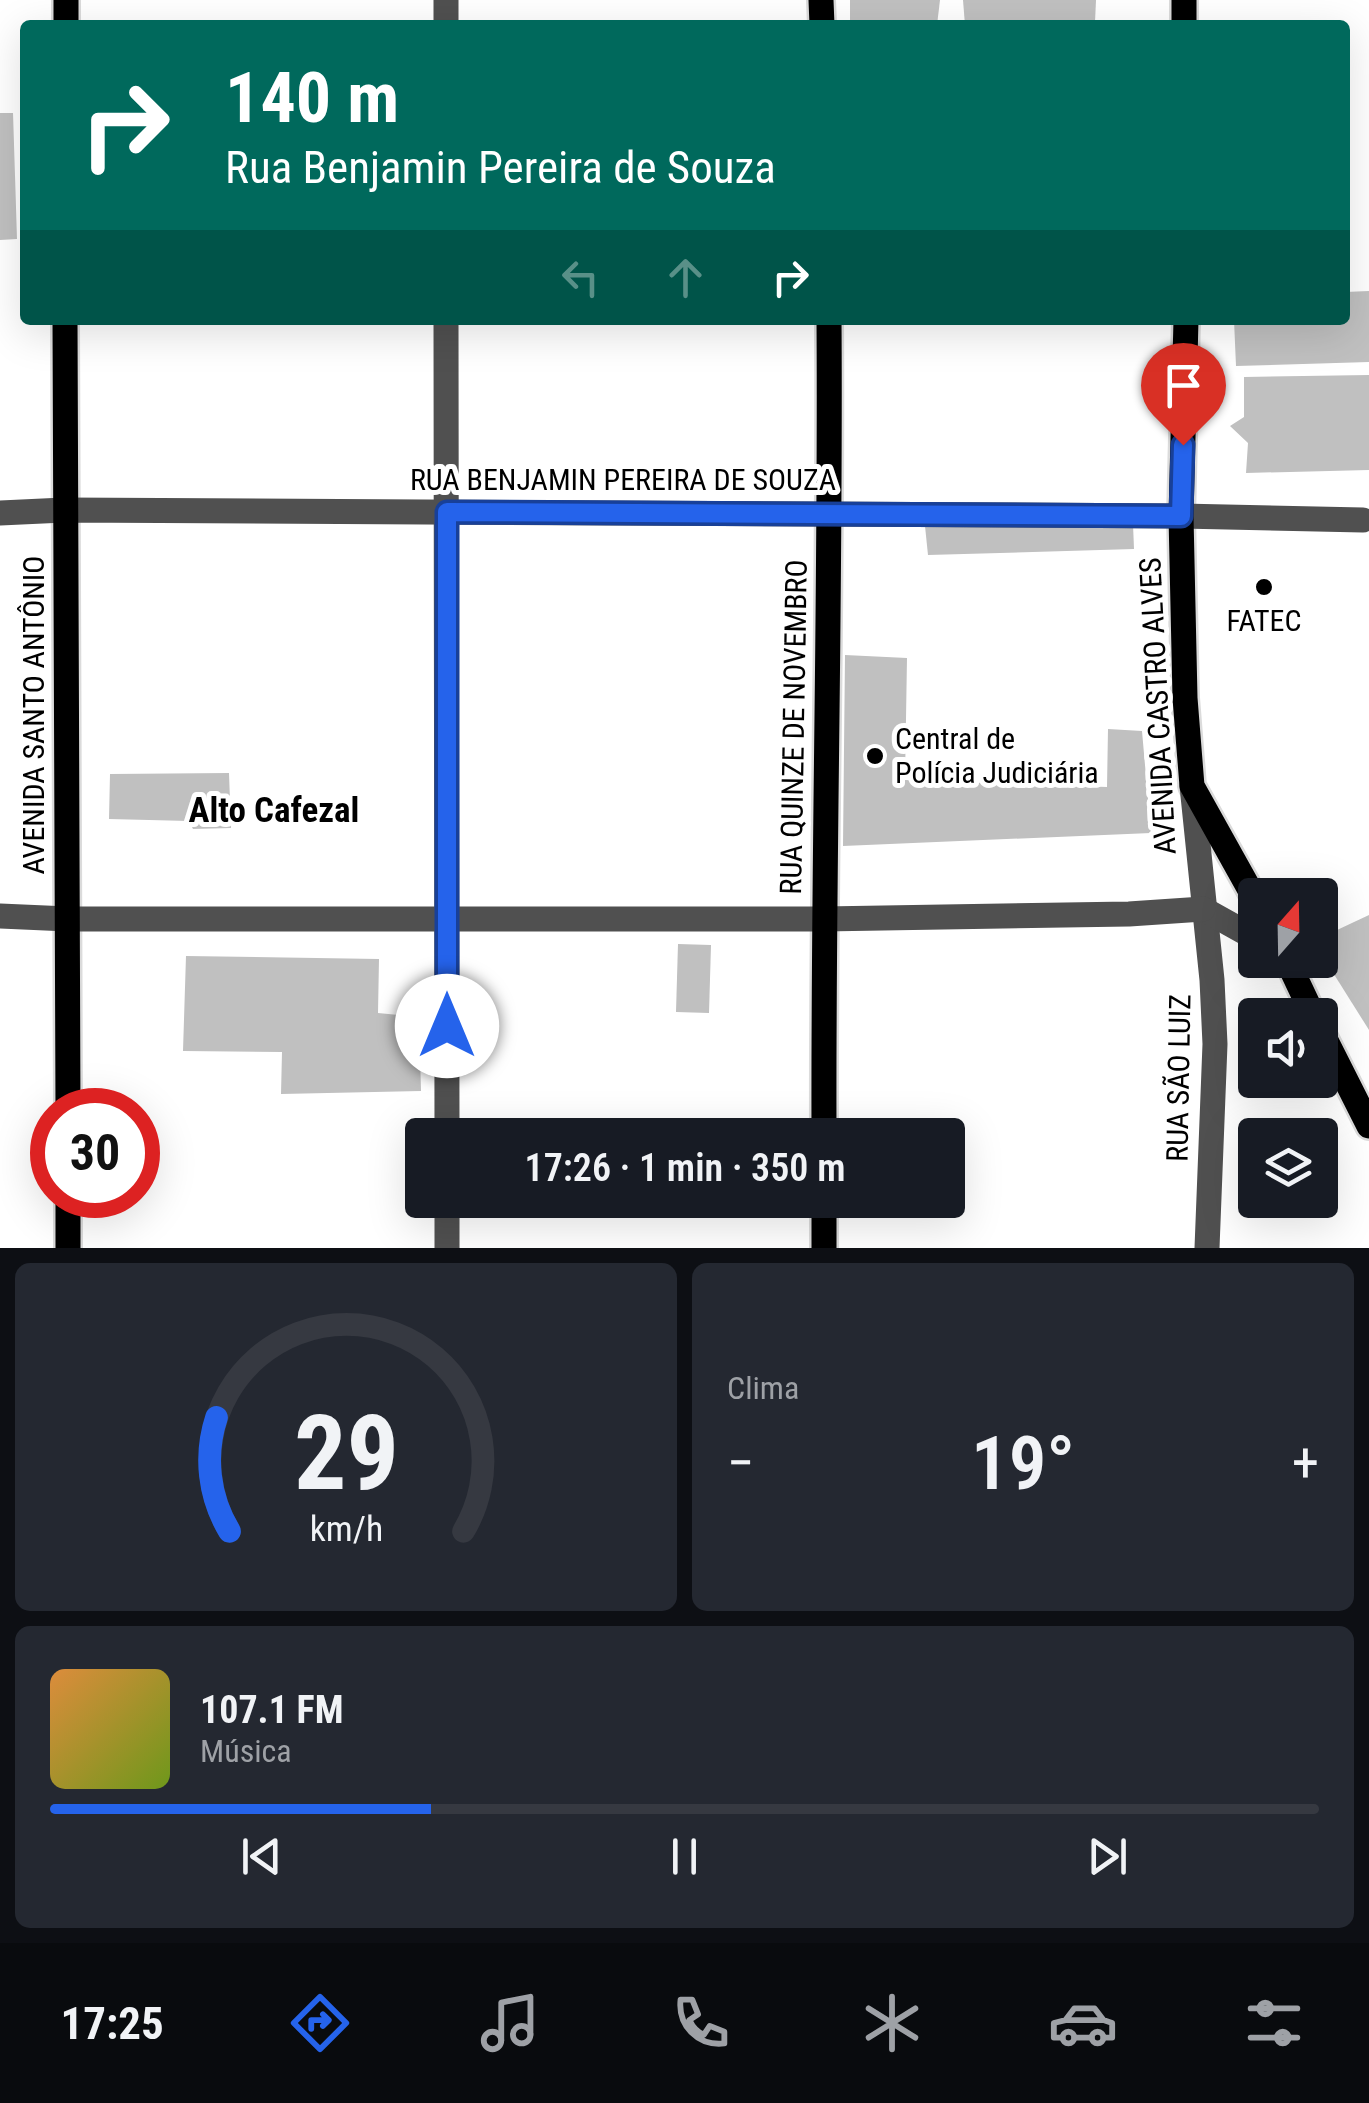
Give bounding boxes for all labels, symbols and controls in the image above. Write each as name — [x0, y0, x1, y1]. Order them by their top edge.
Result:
text: 140 m — [225, 57, 399, 139]
icon: right — [60, 60, 190, 190]
text: Rua Benjamin Pereira de Souza — [225, 141, 776, 194]
icon: left — [553, 250, 608, 305]
icon: ahead — [658, 250, 713, 305]
icon: right — [763, 250, 818, 305]
pin — [1141, 343, 1226, 446]
icon: arrive — [1156, 358, 1211, 413]
street label: RUA BENJAMIN PEREIRA DE SOUZA — [410, 462, 836, 497]
street label: AVENIDA SANTO ANTÔNIO — [16, 556, 51, 874]
street label: AVENIDA CASTRO ALVES — [1132, 557, 1183, 855]
street label: RUA QUINZE DE NOVEMBRO — [773, 559, 814, 895]
marker: FATEC — [1253, 576, 1275, 598]
place label: FATEC — [1227, 603, 1301, 638]
place label: Central de Polícia Judiciária — [895, 721, 1099, 790]
marker: Central de Polícia Judiciária — [864, 745, 886, 767]
district label: Alto Cafezal — [189, 790, 359, 831]
north arrow — [1238, 878, 1338, 978]
map controls — [1238, 878, 1338, 1218]
position arrow — [395, 974, 499, 1078]
street label: RUA SÃO LUIZ — [1160, 994, 1197, 1162]
button: sound — [1238, 998, 1338, 1098]
speed limit sign: 30 — [30, 1088, 160, 1218]
button: layers — [1238, 1118, 1338, 1218]
text: 17:26 · 1 min · 350 m — [525, 1146, 845, 1190]
text: Clima — [727, 1369, 799, 1407]
text: 29 — [293, 1393, 399, 1514]
text: 19° — [971, 1419, 1075, 1507]
text: − — [727, 1431, 755, 1495]
text: + — [1292, 1431, 1319, 1495]
text: km/h — [309, 1508, 383, 1550]
text: 107.1 FM — [200, 1688, 344, 1732]
text: Música — [200, 1732, 292, 1770]
icon: previous — [234, 1829, 289, 1884]
icon: pause — [657, 1829, 712, 1884]
icon: next — [1080, 1829, 1135, 1884]
icon: directions — [285, 1988, 355, 2058]
icon: music — [475, 1988, 545, 2058]
icon: phone — [666, 1988, 736, 2058]
icon: climate — [857, 1988, 927, 2058]
icon: car — [1048, 1988, 1118, 2058]
icon: filters — [1239, 1988, 1309, 2058]
text: 17:25 — [60, 1997, 164, 2050]

